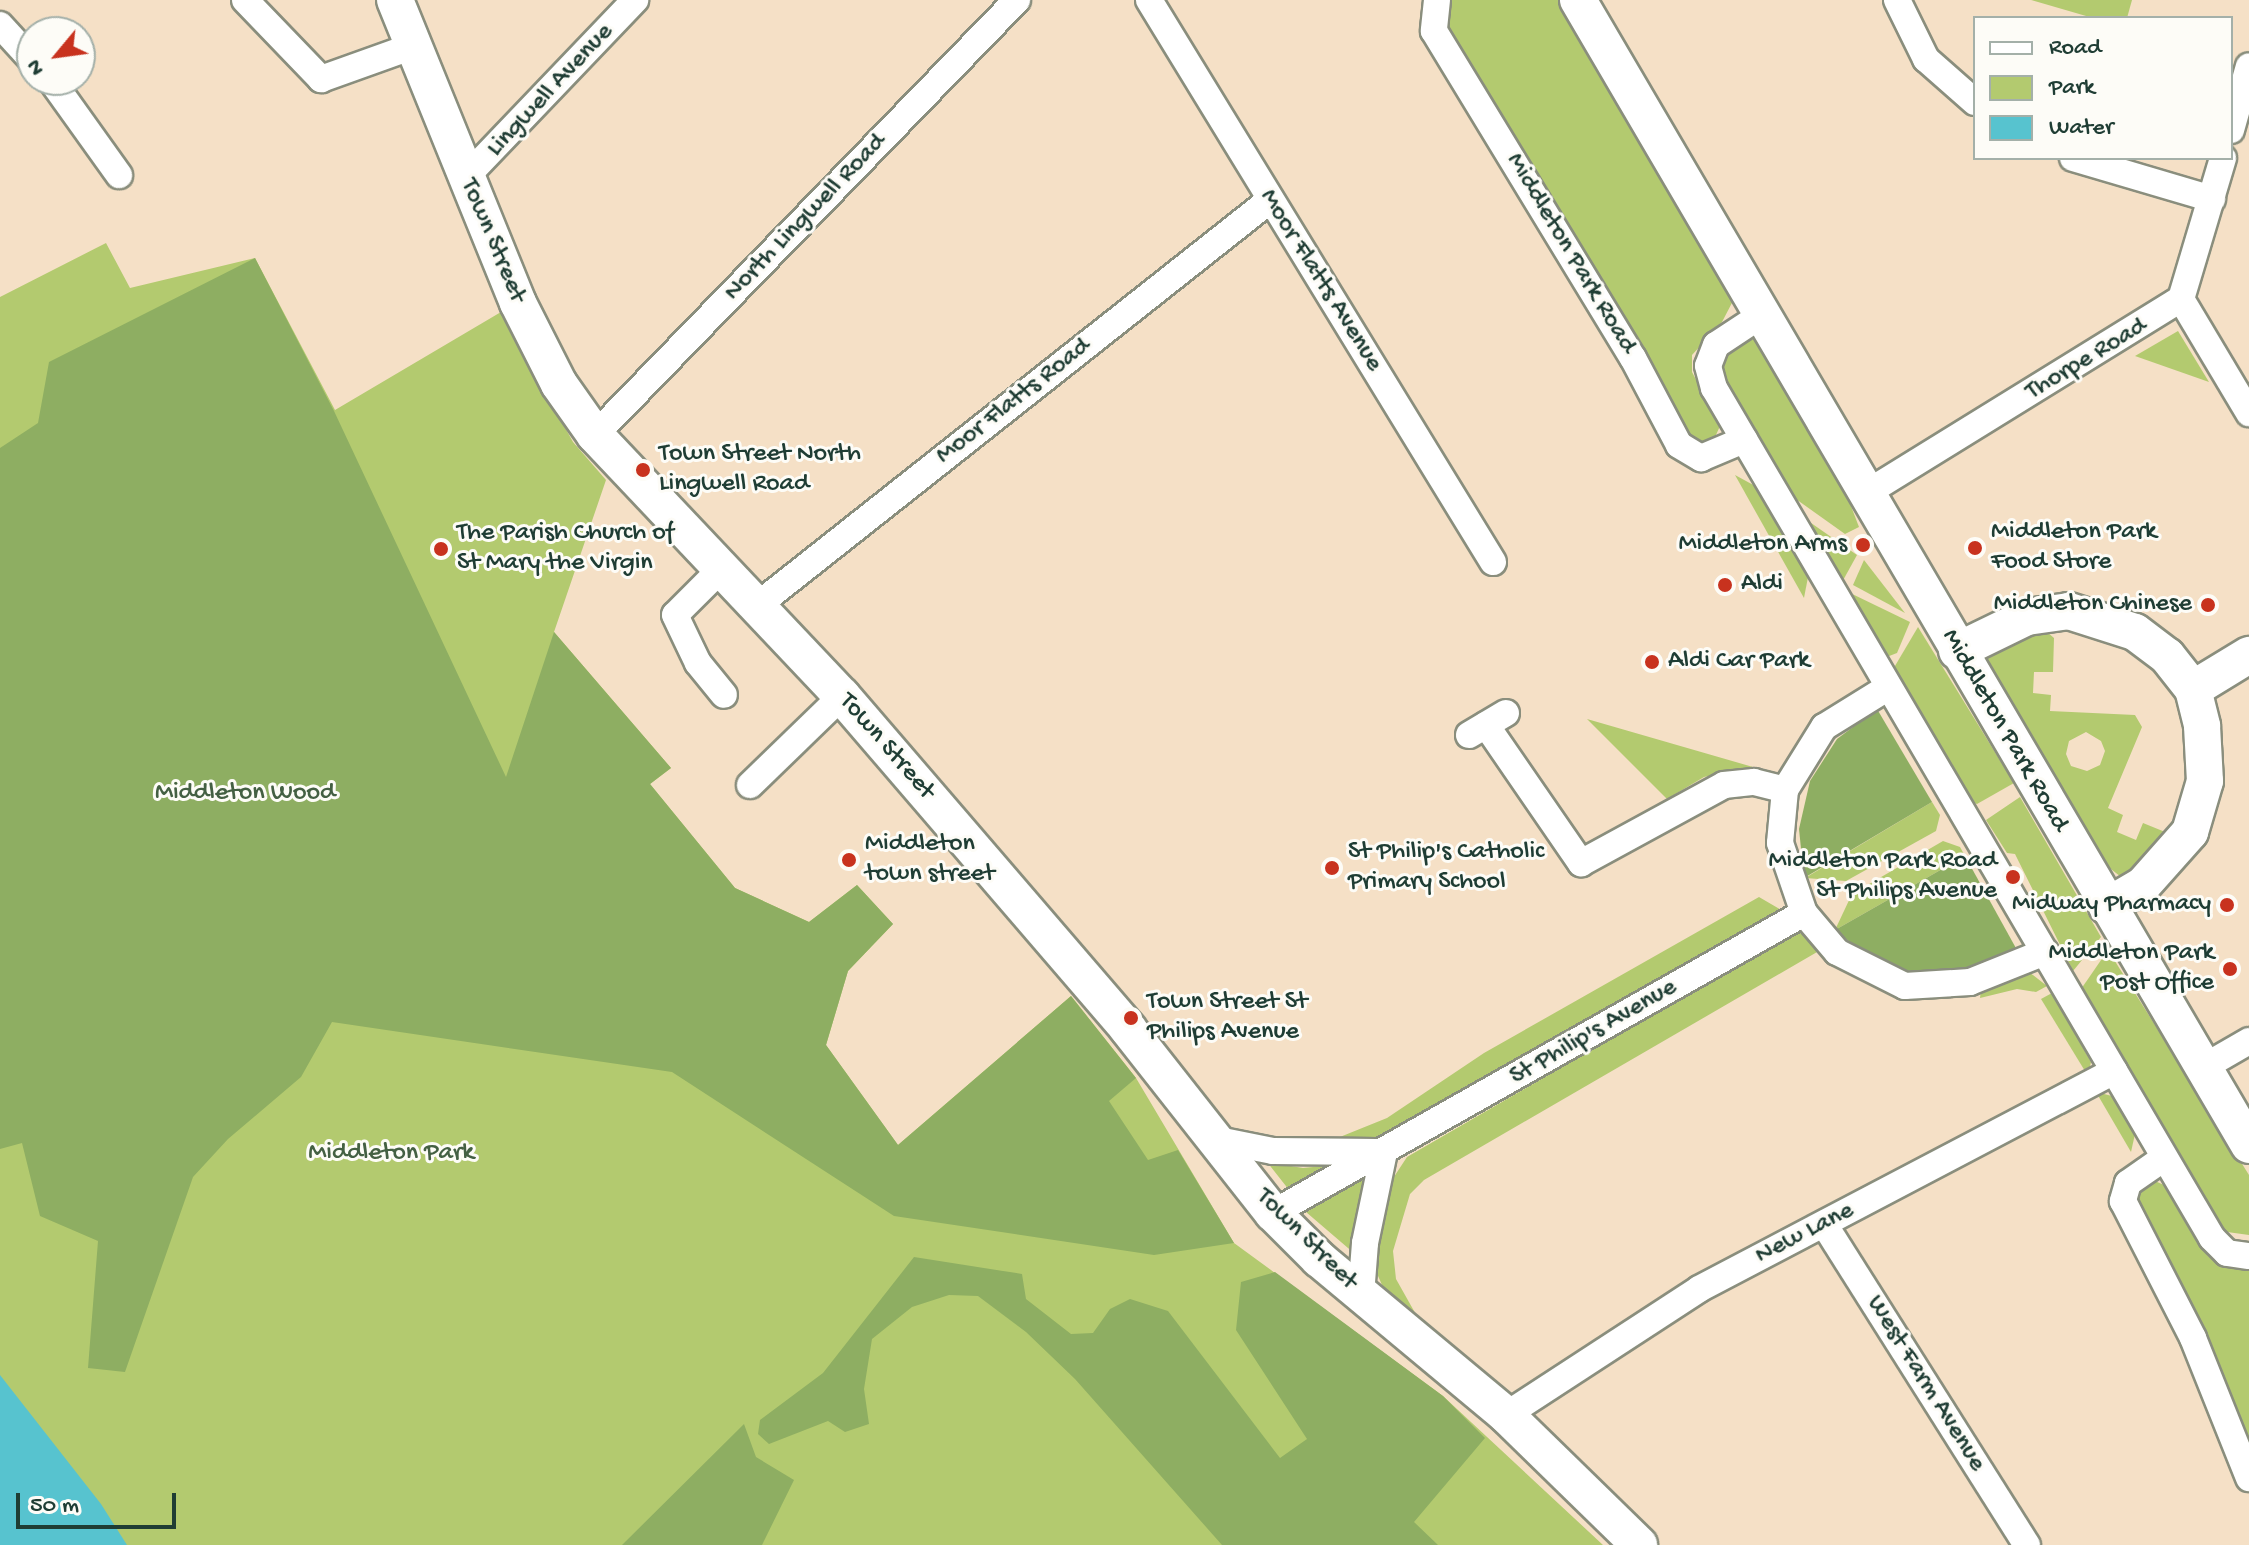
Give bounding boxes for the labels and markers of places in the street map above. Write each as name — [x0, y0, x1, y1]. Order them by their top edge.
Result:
place label: Town Street North Lingwell Road — [659, 439, 861, 500]
marker: Town Street North Lingwell Road — [634, 461, 652, 479]
place label: Middleton Park Food Store — [1991, 517, 2156, 578]
place label: The Parish Church of St Mary the Virgin — [457, 518, 674, 580]
place label: Middleton Arms — [1679, 529, 1847, 561]
marker: Middleton Arms — [1854, 536, 1872, 554]
marker: Middleton Park Food Store — [1966, 539, 1984, 557]
marker: The Parish Church of St Mary the Virgin — [432, 540, 450, 558]
place label: Aldi — [1741, 569, 1783, 601]
marker: Aldi — [1716, 576, 1734, 594]
place label: Middleton Chinese — [1994, 589, 2192, 621]
marker: Middleton Chinese — [2199, 596, 2217, 614]
place label: Aldi Car Park — [1668, 646, 1810, 678]
marker: Aldi Car Park — [1643, 653, 1661, 671]
place label: Middleton town street — [865, 829, 995, 890]
place label: St Philip's Catholic Primary School — [1348, 837, 1544, 898]
place label: Middleton Park Road St Philips Avenue — [1769, 846, 1997, 908]
marker: Middleton town street — [840, 851, 858, 869]
marker: St Philip's Catholic Primary School — [1323, 859, 1341, 877]
marker: Middleton Park Road St Philips Avenue — [2004, 868, 2022, 886]
place label: Midway Pharmacy — [2012, 889, 2211, 921]
marker: Midway Pharmacy — [2218, 896, 2236, 914]
place label: Middleton Park Post Office — [2049, 938, 2214, 1000]
marker: Middleton Park Post Office — [2221, 960, 2239, 978]
place label: Town Street St Philips Avenue — [1147, 987, 1307, 1048]
marker: Town Street St Philips Avenue — [1122, 1009, 1140, 1027]

